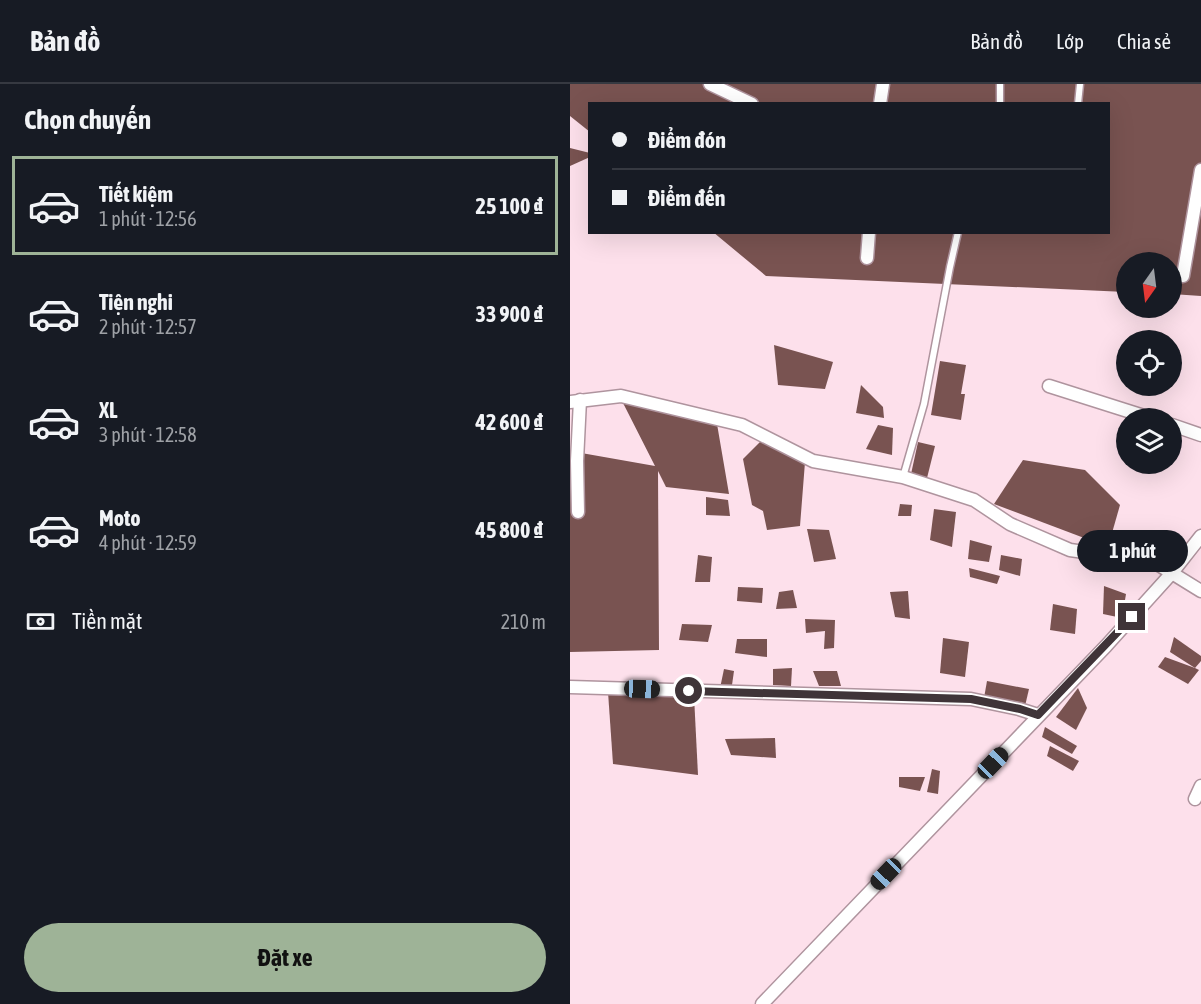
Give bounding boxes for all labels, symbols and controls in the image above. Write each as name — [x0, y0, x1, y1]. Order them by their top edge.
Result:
text: Bản đồ — [30, 25, 100, 57]
text: Bản đồ — [970, 29, 1023, 53]
text: Lớp — [1056, 29, 1084, 53]
text: Chia sẻ — [1117, 29, 1171, 53]
text: Chọn chuyến — [24, 104, 151, 135]
text: Điểm đón — [648, 127, 726, 153]
icon: car — [27, 179, 81, 233]
text: Tiết kiệm — [99, 181, 173, 207]
text: Điểm đến — [648, 185, 725, 211]
text: 25 100 ₫ — [476, 193, 543, 219]
text: 1 phút · 12:56 — [99, 207, 197, 230]
north arrow — [1116, 252, 1182, 318]
map controls — [1116, 252, 1182, 474]
icon: car — [27, 287, 81, 341]
text: Tiện nghi — [99, 289, 173, 315]
text: 33 900 ₫ — [476, 301, 543, 327]
text: 2 phút · 12:57 — [99, 315, 197, 338]
button: locate — [1116, 330, 1182, 396]
icon: car — [27, 395, 81, 449]
text: XL — [99, 397, 117, 423]
button: layers — [1116, 408, 1182, 474]
text: 42 600 ₫ — [476, 409, 543, 435]
text: 3 phút · 12:58 — [99, 423, 197, 446]
icon: car — [27, 503, 81, 557]
text: Moto — [99, 505, 141, 531]
text: 45 800 ₫ — [476, 517, 543, 543]
callout: 1 phút — [1076, 530, 1188, 572]
text: 4 phút · 12:59 — [99, 531, 197, 554]
text: 1 phút — [1109, 539, 1156, 562]
route end — [1118, 603, 1145, 630]
icon: cash — [24, 605, 57, 638]
text: Tiền mặt — [72, 608, 142, 634]
text: 210 m — [501, 610, 546, 633]
route start — [675, 677, 702, 704]
car — [624, 679, 660, 699]
car — [974, 744, 1012, 782]
car — [867, 855, 905, 893]
button: Đặt xe — [24, 923, 546, 992]

